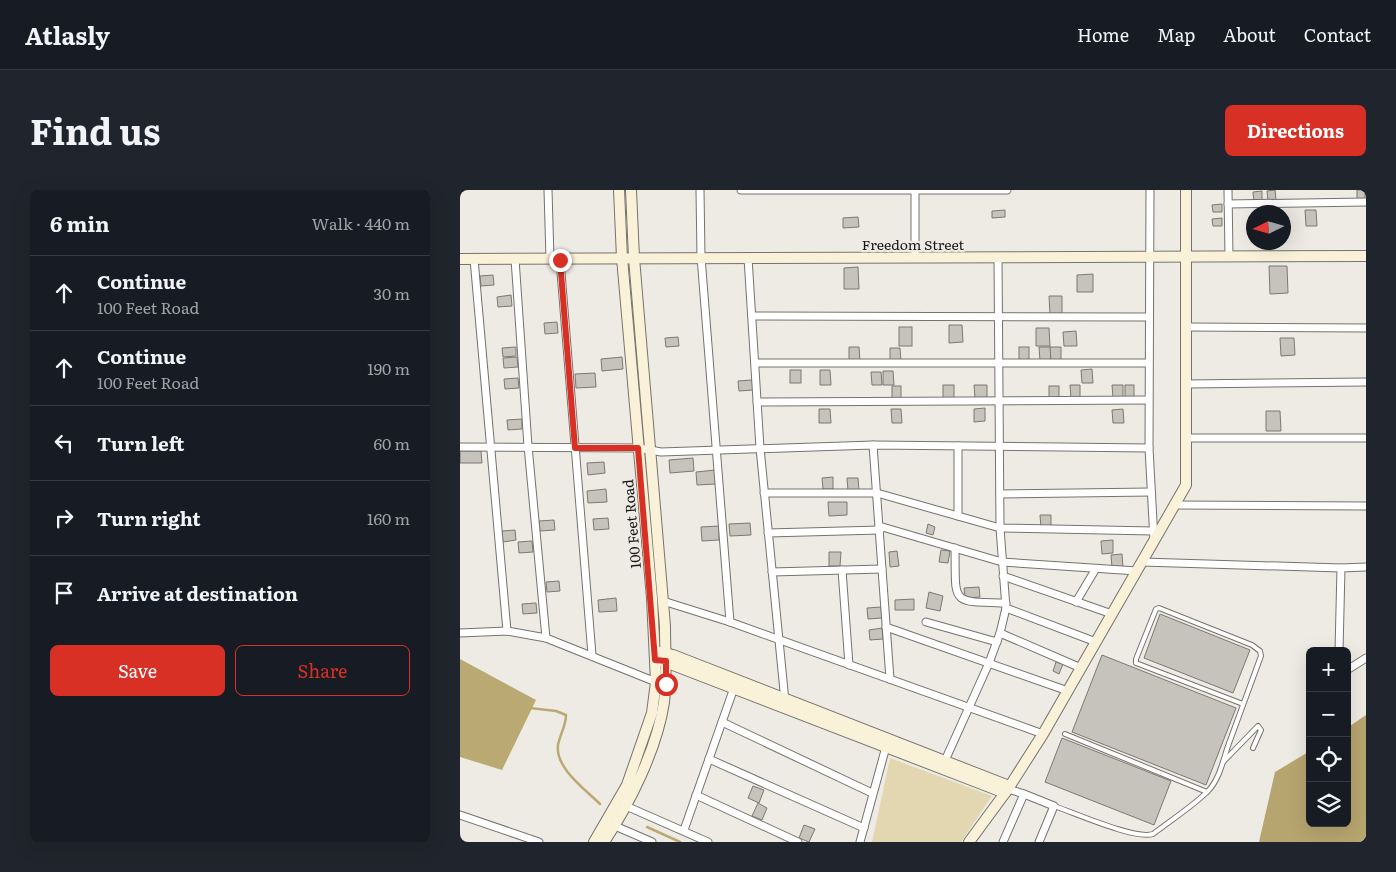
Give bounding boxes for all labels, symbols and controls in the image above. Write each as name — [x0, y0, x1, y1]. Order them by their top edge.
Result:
text: Atlasly — [25, 17, 110, 52]
text: Home — [1077, 21, 1129, 48]
text: Map — [1157, 21, 1195, 48]
text: About — [1223, 21, 1276, 48]
text: Contact — [1304, 21, 1371, 48]
text: Find us — [30, 104, 160, 156]
button: Directions — [1225, 105, 1366, 156]
north arrow — [1246, 205, 1291, 250]
text: 6 min — [50, 207, 110, 238]
text: Walk · 440 m — [312, 211, 410, 235]
street label: Freedom Street — [862, 234, 964, 254]
route end — [549, 249, 572, 272]
text: Continue — [97, 267, 186, 295]
icon: ahead — [50, 279, 78, 307]
text: 30 m — [373, 281, 410, 305]
text: 100 Feet Road — [97, 295, 199, 319]
text: Continue — [97, 342, 186, 370]
icon: ahead — [50, 354, 78, 382]
text: 190 m — [367, 356, 410, 380]
text: 100 Feet Road — [97, 370, 199, 394]
icon: left — [50, 429, 78, 457]
text: Turn left — [97, 429, 184, 457]
text: 60 m — [373, 431, 410, 455]
street label: 100 Feet Road — [617, 478, 645, 569]
icon: right — [50, 504, 78, 532]
text: Turn right — [97, 504, 201, 532]
text: 160 m — [367, 506, 410, 530]
icon: arrive — [50, 579, 78, 607]
text: Arrive at destination — [97, 579, 298, 607]
button: Save — [50, 645, 225, 696]
button: Share — [235, 645, 410, 696]
map controls — [1306, 647, 1351, 827]
button: + — [1306, 647, 1351, 692]
route start — [655, 673, 678, 696]
button: − — [1306, 692, 1351, 737]
button: locate — [1306, 737, 1351, 782]
button: layers — [1306, 782, 1351, 827]

